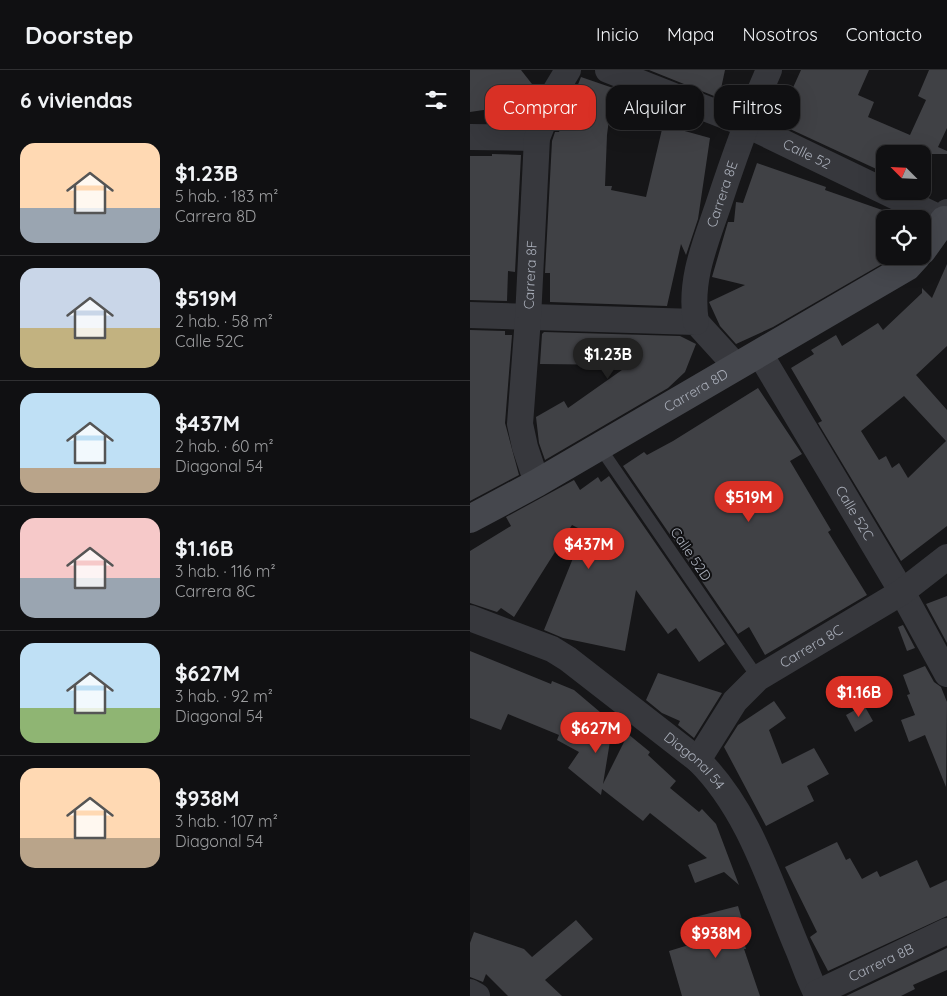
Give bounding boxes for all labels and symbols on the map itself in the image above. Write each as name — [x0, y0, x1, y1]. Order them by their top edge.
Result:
street label: Calle 52 — [780, 135, 834, 173]
north arrow — [876, 145, 931, 200]
street label: Carrera 8E — [702, 158, 742, 230]
street label: Carrera 8F — [519, 240, 541, 310]
pin: $1.23B — [567, 338, 649, 380]
street label: Carrera 8D — [661, 365, 731, 416]
pin: $519M — [714, 480, 784, 523]
street label: Calle 52C — [832, 482, 878, 543]
street label: Calle 52D — [666, 524, 716, 584]
pin: $437M — [554, 528, 624, 570]
street label: Carrera 8C — [776, 621, 846, 672]
pin: $1.16B — [818, 676, 900, 718]
pin: $627M — [561, 712, 631, 754]
street label: Diagonal 54 — [660, 728, 729, 793]
pin: $938M — [681, 916, 751, 959]
street label: Carrera 8B — [845, 939, 917, 986]

